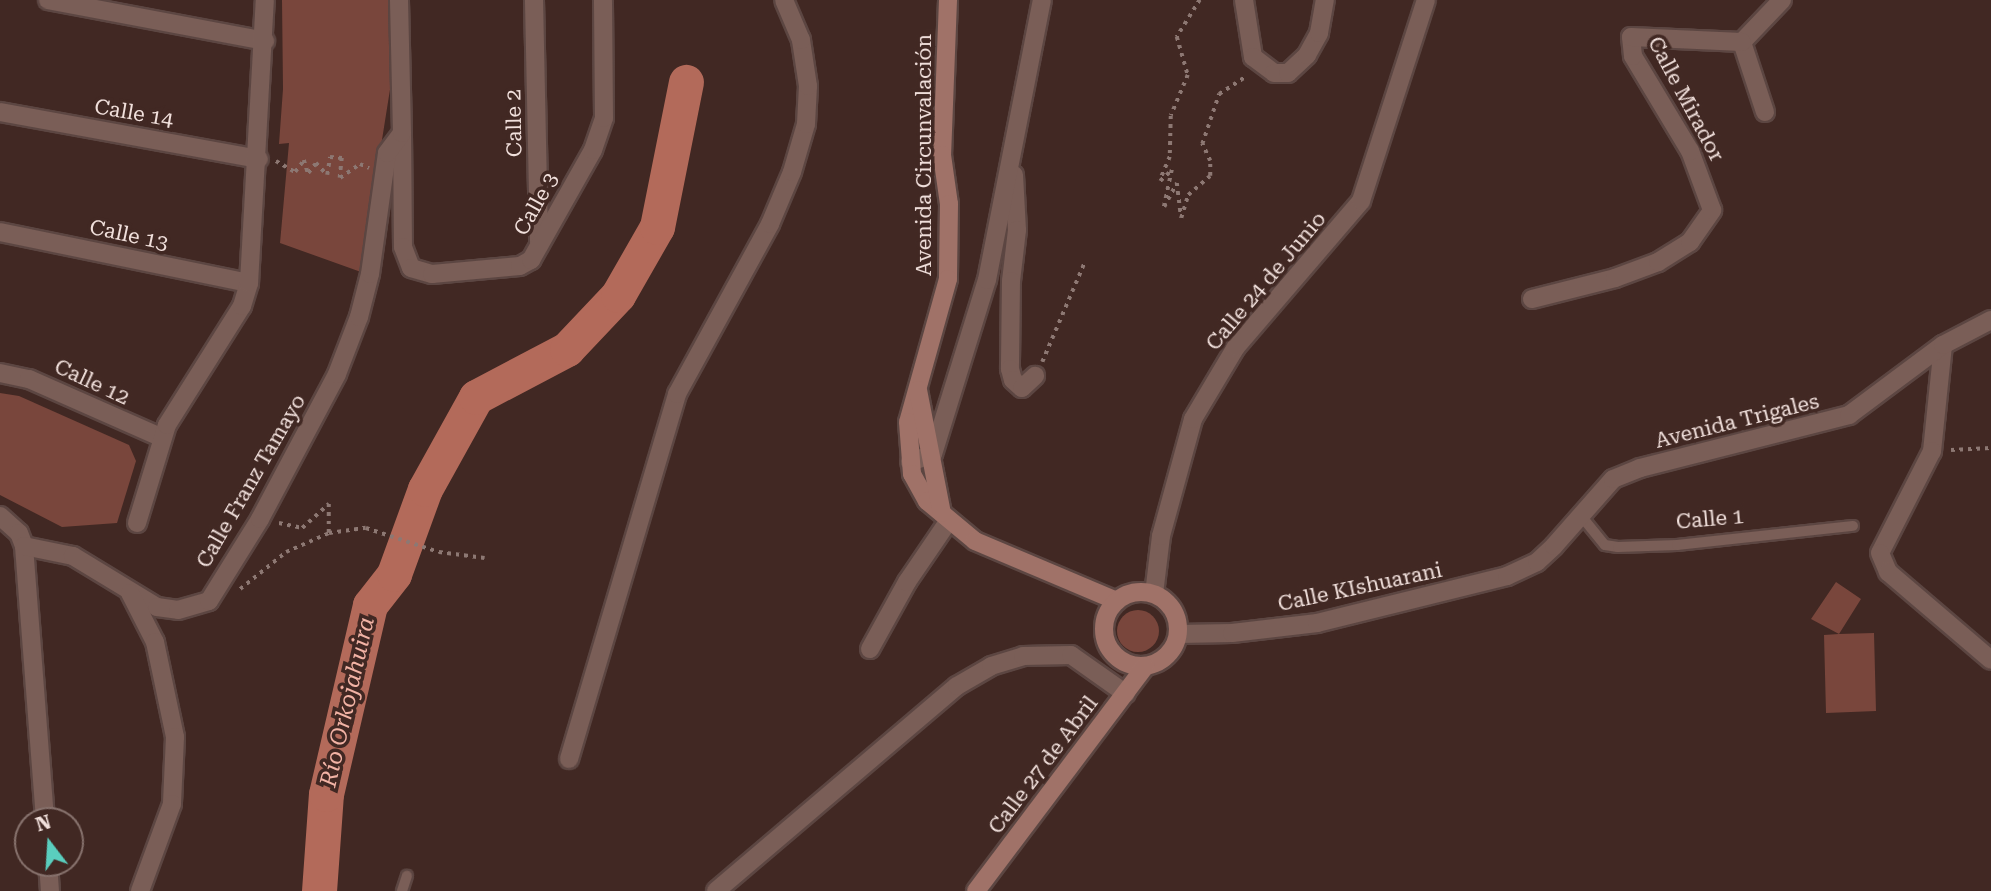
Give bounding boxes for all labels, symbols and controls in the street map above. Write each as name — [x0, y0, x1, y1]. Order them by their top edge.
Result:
street label: Calle Mirador — [1643, 32, 1729, 166]
street label: Avenida Circunvalación — [911, 34, 937, 276]
street label: Calle 2 — [501, 89, 527, 157]
street label: Calle 14 — [93, 94, 175, 132]
street label: Calle 3 — [508, 168, 564, 240]
street label: Calle 24 de Junio — [1201, 207, 1331, 355]
street label: Calle 13 — [87, 214, 171, 256]
street label: Calle 12 — [51, 354, 133, 410]
street label: Avenida Trigales — [1653, 388, 1821, 454]
street label: Calle Franz Tamayo — [191, 390, 311, 572]
street label: Calle 1 — [1675, 503, 1745, 535]
street label: Calle KIshuarani — [1276, 557, 1444, 617]
water label: Río Orkojahuira — [315, 614, 381, 790]
street label: Calle 27 de Abril — [983, 691, 1103, 839]
north arrow — [14, 807, 84, 877]
text: N — [33, 810, 54, 836]

